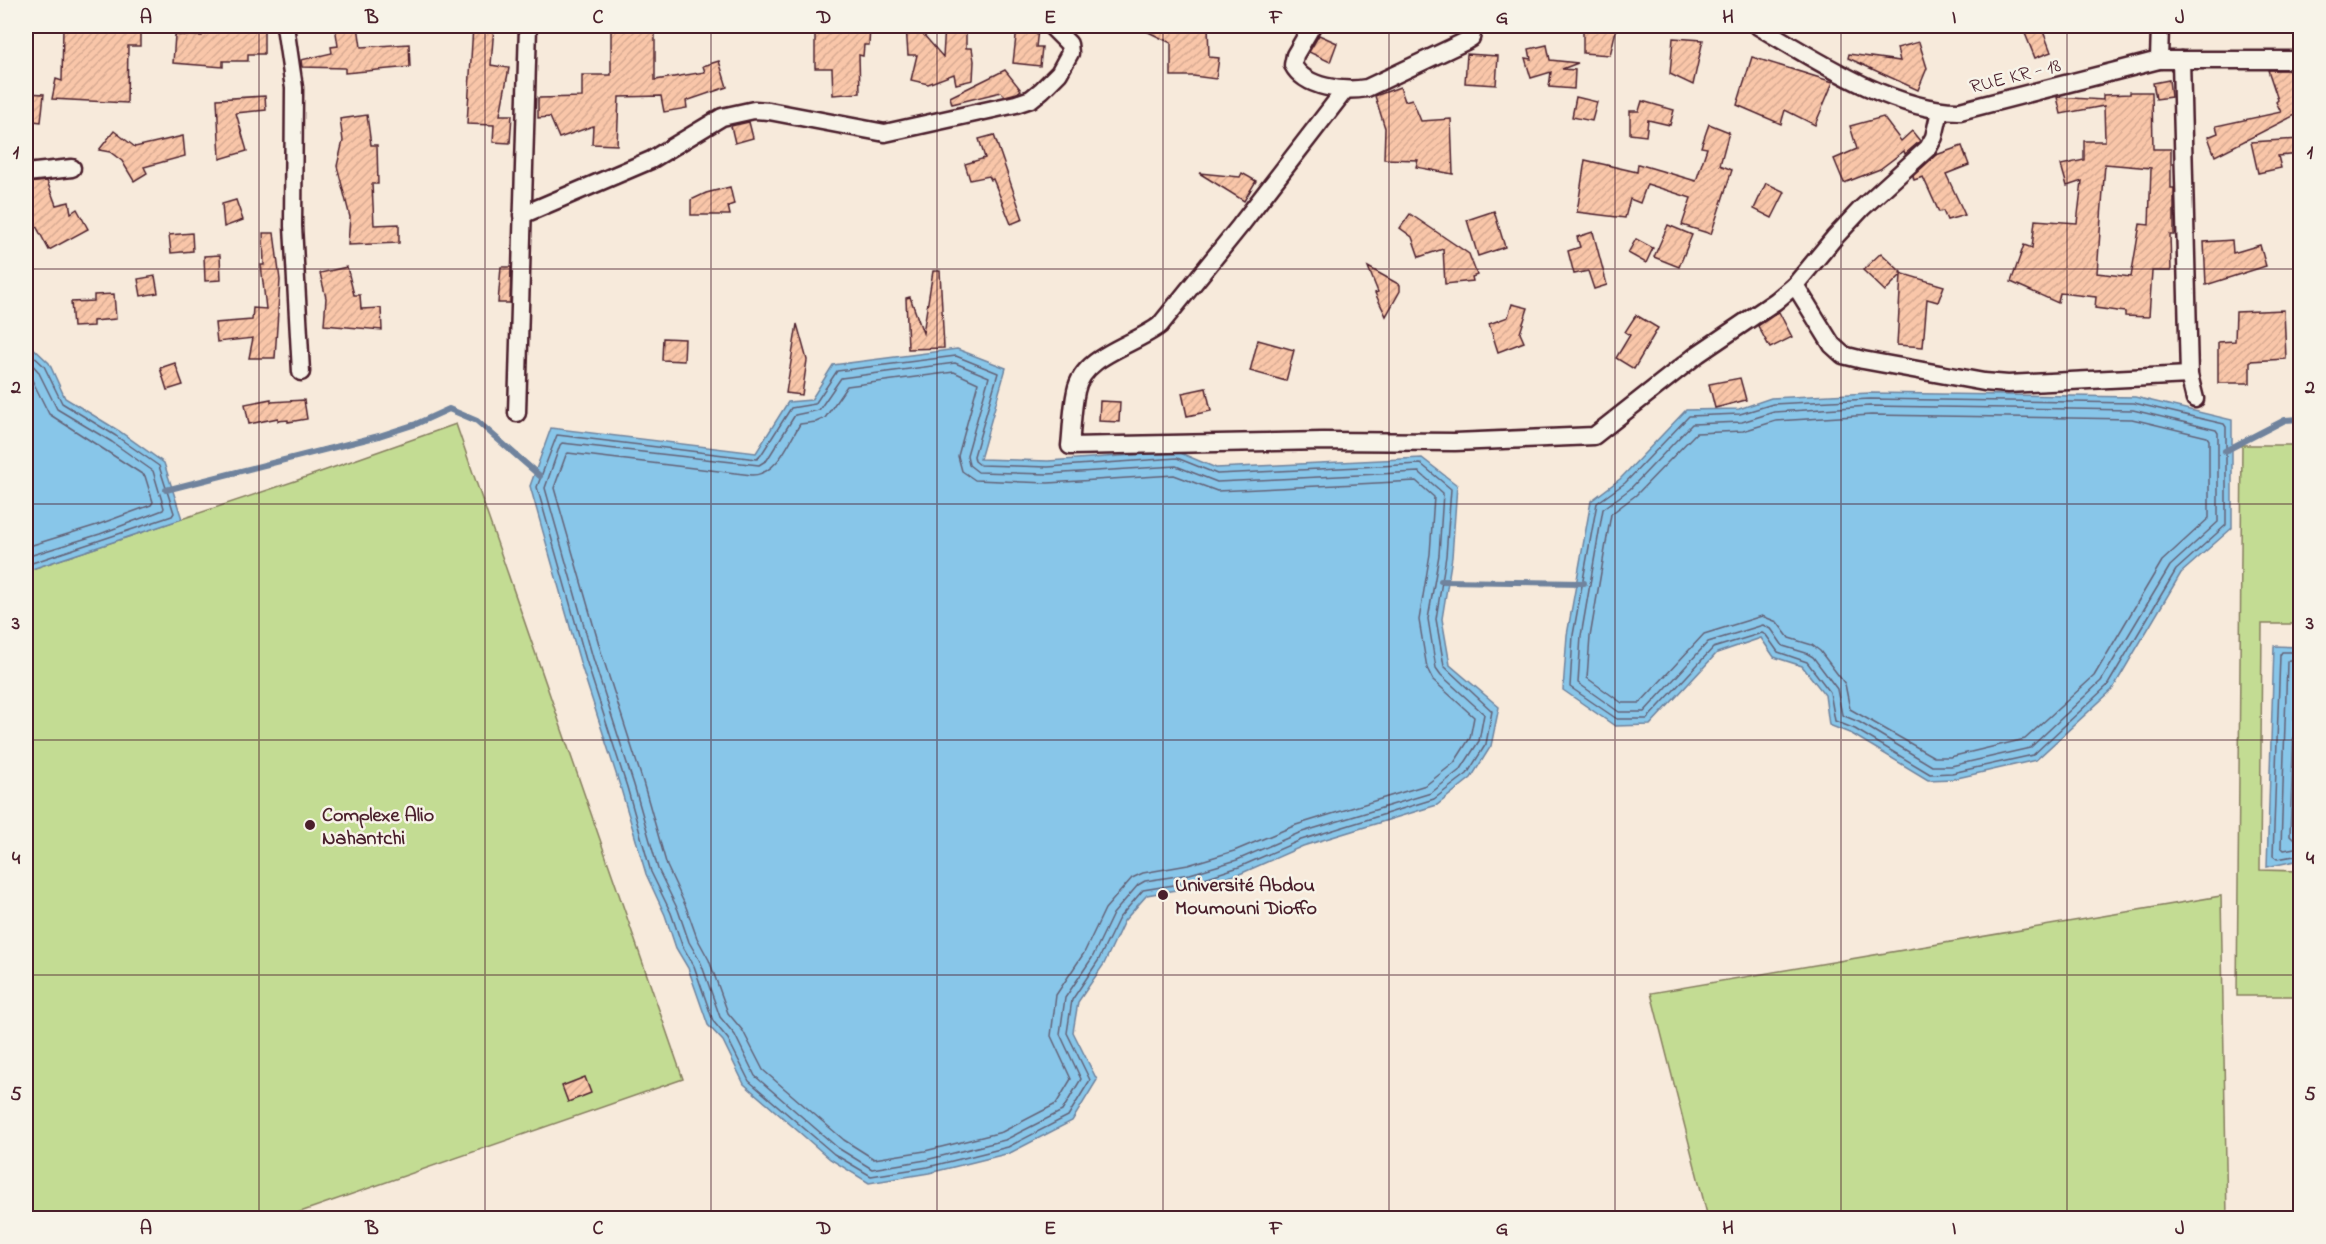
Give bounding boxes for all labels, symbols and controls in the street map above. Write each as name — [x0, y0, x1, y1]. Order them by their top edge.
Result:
text: A — [140, 4, 152, 33]
text: B — [364, 4, 379, 33]
text: C — [593, 4, 604, 33]
text: D — [816, 4, 831, 33]
text: E — [1044, 4, 1056, 33]
text: F — [1269, 4, 1283, 33]
text: G — [1496, 4, 1509, 33]
text: H — [1722, 4, 1734, 33]
text: I — [1952, 4, 1957, 33]
text: J — [2175, 4, 2185, 33]
street label: RUE KR - 18 — [1967, 52, 2064, 103]
text: 1 — [13, 139, 20, 168]
text: 1 — [2307, 139, 2314, 168]
text: 2 — [10, 374, 21, 403]
text: 2 — [2304, 374, 2315, 403]
text: 3 — [11, 610, 20, 639]
text: 3 — [2305, 610, 2314, 639]
place label: Complexe Alio Nahantchi — [322, 802, 434, 854]
marker: Complexe Alio Nahantchi — [303, 818, 317, 832]
text: 4 — [12, 845, 21, 874]
text: 4 — [2306, 845, 2315, 874]
place label: Université Abdou Moumouni Dioffo — [1175, 872, 1317, 924]
marker: Université Abdou Moumouni Dioffo — [1156, 888, 1170, 902]
text: 5 — [10, 1081, 22, 1110]
text: 5 — [2304, 1081, 2316, 1110]
text: A — [140, 1215, 152, 1244]
text: B — [364, 1215, 379, 1244]
text: C — [593, 1215, 604, 1244]
text: D — [816, 1215, 831, 1244]
text: E — [1044, 1215, 1056, 1244]
text: F — [1269, 1215, 1283, 1244]
text: G — [1496, 1215, 1509, 1244]
text: H — [1722, 1215, 1734, 1244]
text: I — [1952, 1215, 1957, 1244]
text: J — [2175, 1215, 2185, 1244]

